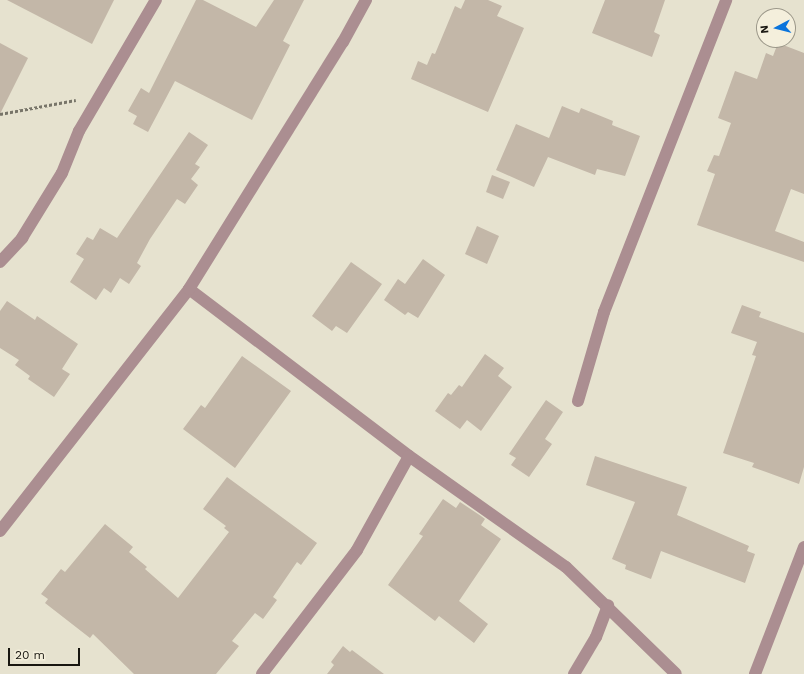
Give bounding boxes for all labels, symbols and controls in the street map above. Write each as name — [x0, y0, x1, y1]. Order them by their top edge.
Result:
north arrow — [756, 8, 796, 48]
text: N — [758, 25, 772, 34]
scale bar — [10, 640, 82, 666]
text: 20 m — [15, 648, 45, 662]

